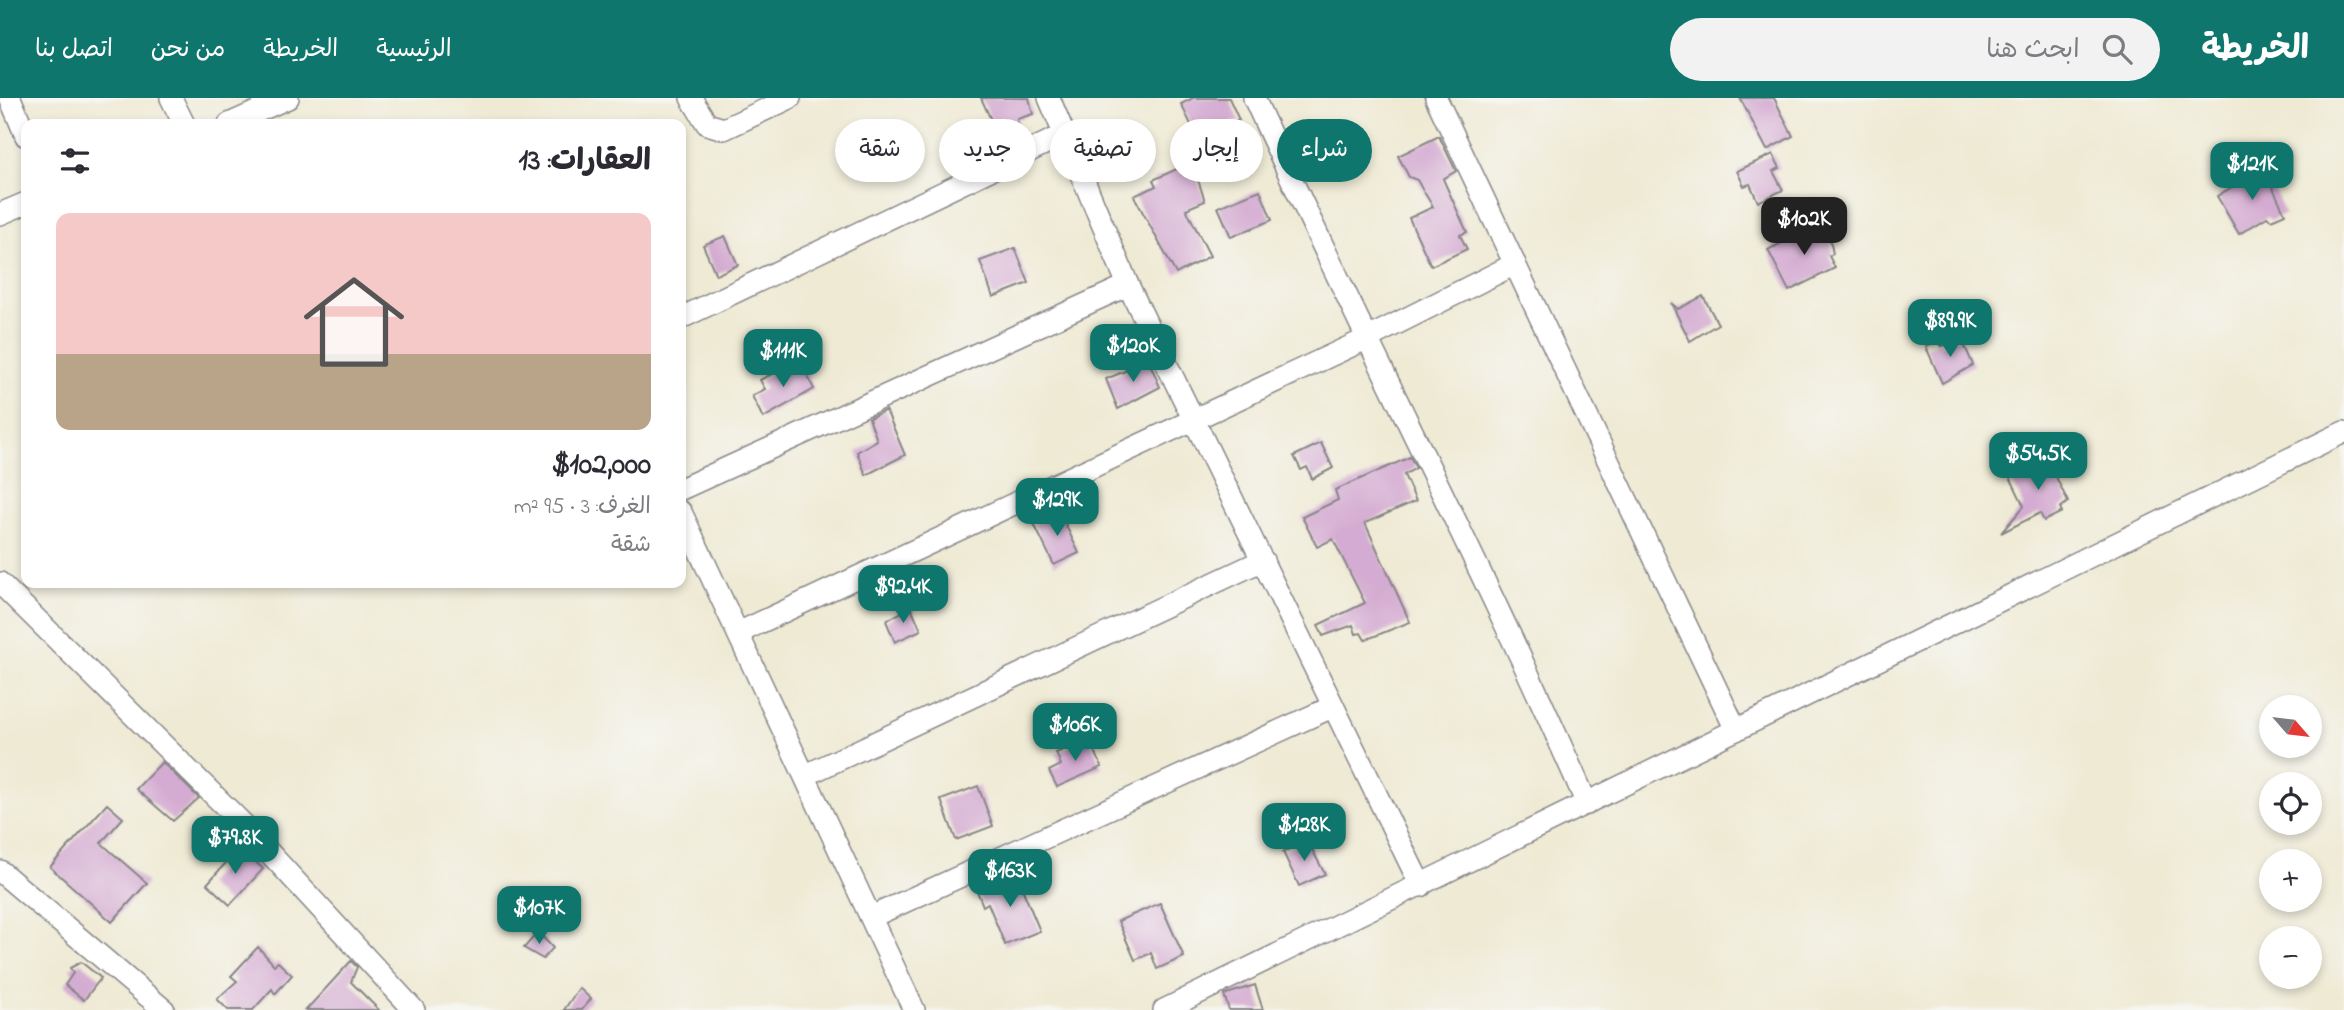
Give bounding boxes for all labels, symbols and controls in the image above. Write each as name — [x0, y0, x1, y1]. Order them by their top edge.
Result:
search box — [1670, 18, 2160, 81]
text: الخريطة — [2202, 26, 2309, 74]
icon: search — [2098, 30, 2136, 68]
text: ابحث هنا — [1986, 32, 2080, 70]
text: اتصل بنا — [35, 33, 113, 68]
text: من نحن — [151, 33, 225, 68]
text: الخريطة — [263, 33, 338, 68]
text: الرئيسية — [376, 33, 452, 68]
chip: شقة — [835, 119, 925, 182]
chip: جديد — [939, 119, 1036, 182]
chip: تصفية — [1050, 119, 1156, 182]
chip: إيجار — [1170, 119, 1263, 182]
chip: شراء — [1277, 119, 1372, 182]
text: العقارات: 13 — [519, 140, 651, 184]
icon: filters — [56, 142, 94, 180]
pin: $121K — [2203, 142, 2301, 202]
text: $121K — [2226, 148, 2278, 181]
pin: $102K — [1755, 198, 1853, 257]
text: $102K — [1777, 203, 1831, 236]
icon: home — [291, 259, 417, 385]
pin: $89.9K — [1893, 300, 2007, 359]
text: $89.9K — [1924, 305, 1976, 338]
pin: $120K — [1084, 324, 1182, 384]
pin: $111K — [734, 330, 832, 389]
text: $120K — [1106, 330, 1160, 363]
text: $111K — [759, 335, 807, 368]
pin: $54.5K — [1981, 432, 2095, 492]
text: $54.5K — [2005, 438, 2071, 471]
text: $102,000 — [551, 444, 651, 488]
pin: $129K — [1008, 478, 1106, 538]
text: $129K — [1032, 484, 1082, 517]
text: الغرف: 3 · 95 m² — [514, 491, 651, 524]
text: شقة — [611, 529, 651, 562]
pin: $92.4K — [846, 566, 960, 625]
text: $92.4K — [874, 571, 932, 604]
north arrow — [2259, 695, 2322, 758]
map controls — [2259, 695, 2322, 989]
pin: $106K — [1026, 704, 1124, 763]
text: $106K — [1049, 709, 1101, 742]
button: locate — [2259, 772, 2322, 835]
pin: $128K — [1255, 804, 1353, 863]
text: $128K — [1278, 809, 1330, 842]
pin: $79.8K — [178, 816, 292, 876]
text: $79.8K — [208, 822, 262, 855]
button: + — [2259, 849, 2322, 912]
pin: $163K — [961, 850, 1059, 909]
text: $163K — [984, 855, 1036, 888]
pin: $107K — [490, 886, 588, 946]
text: $107K — [513, 892, 565, 925]
button: − — [2259, 926, 2322, 989]

